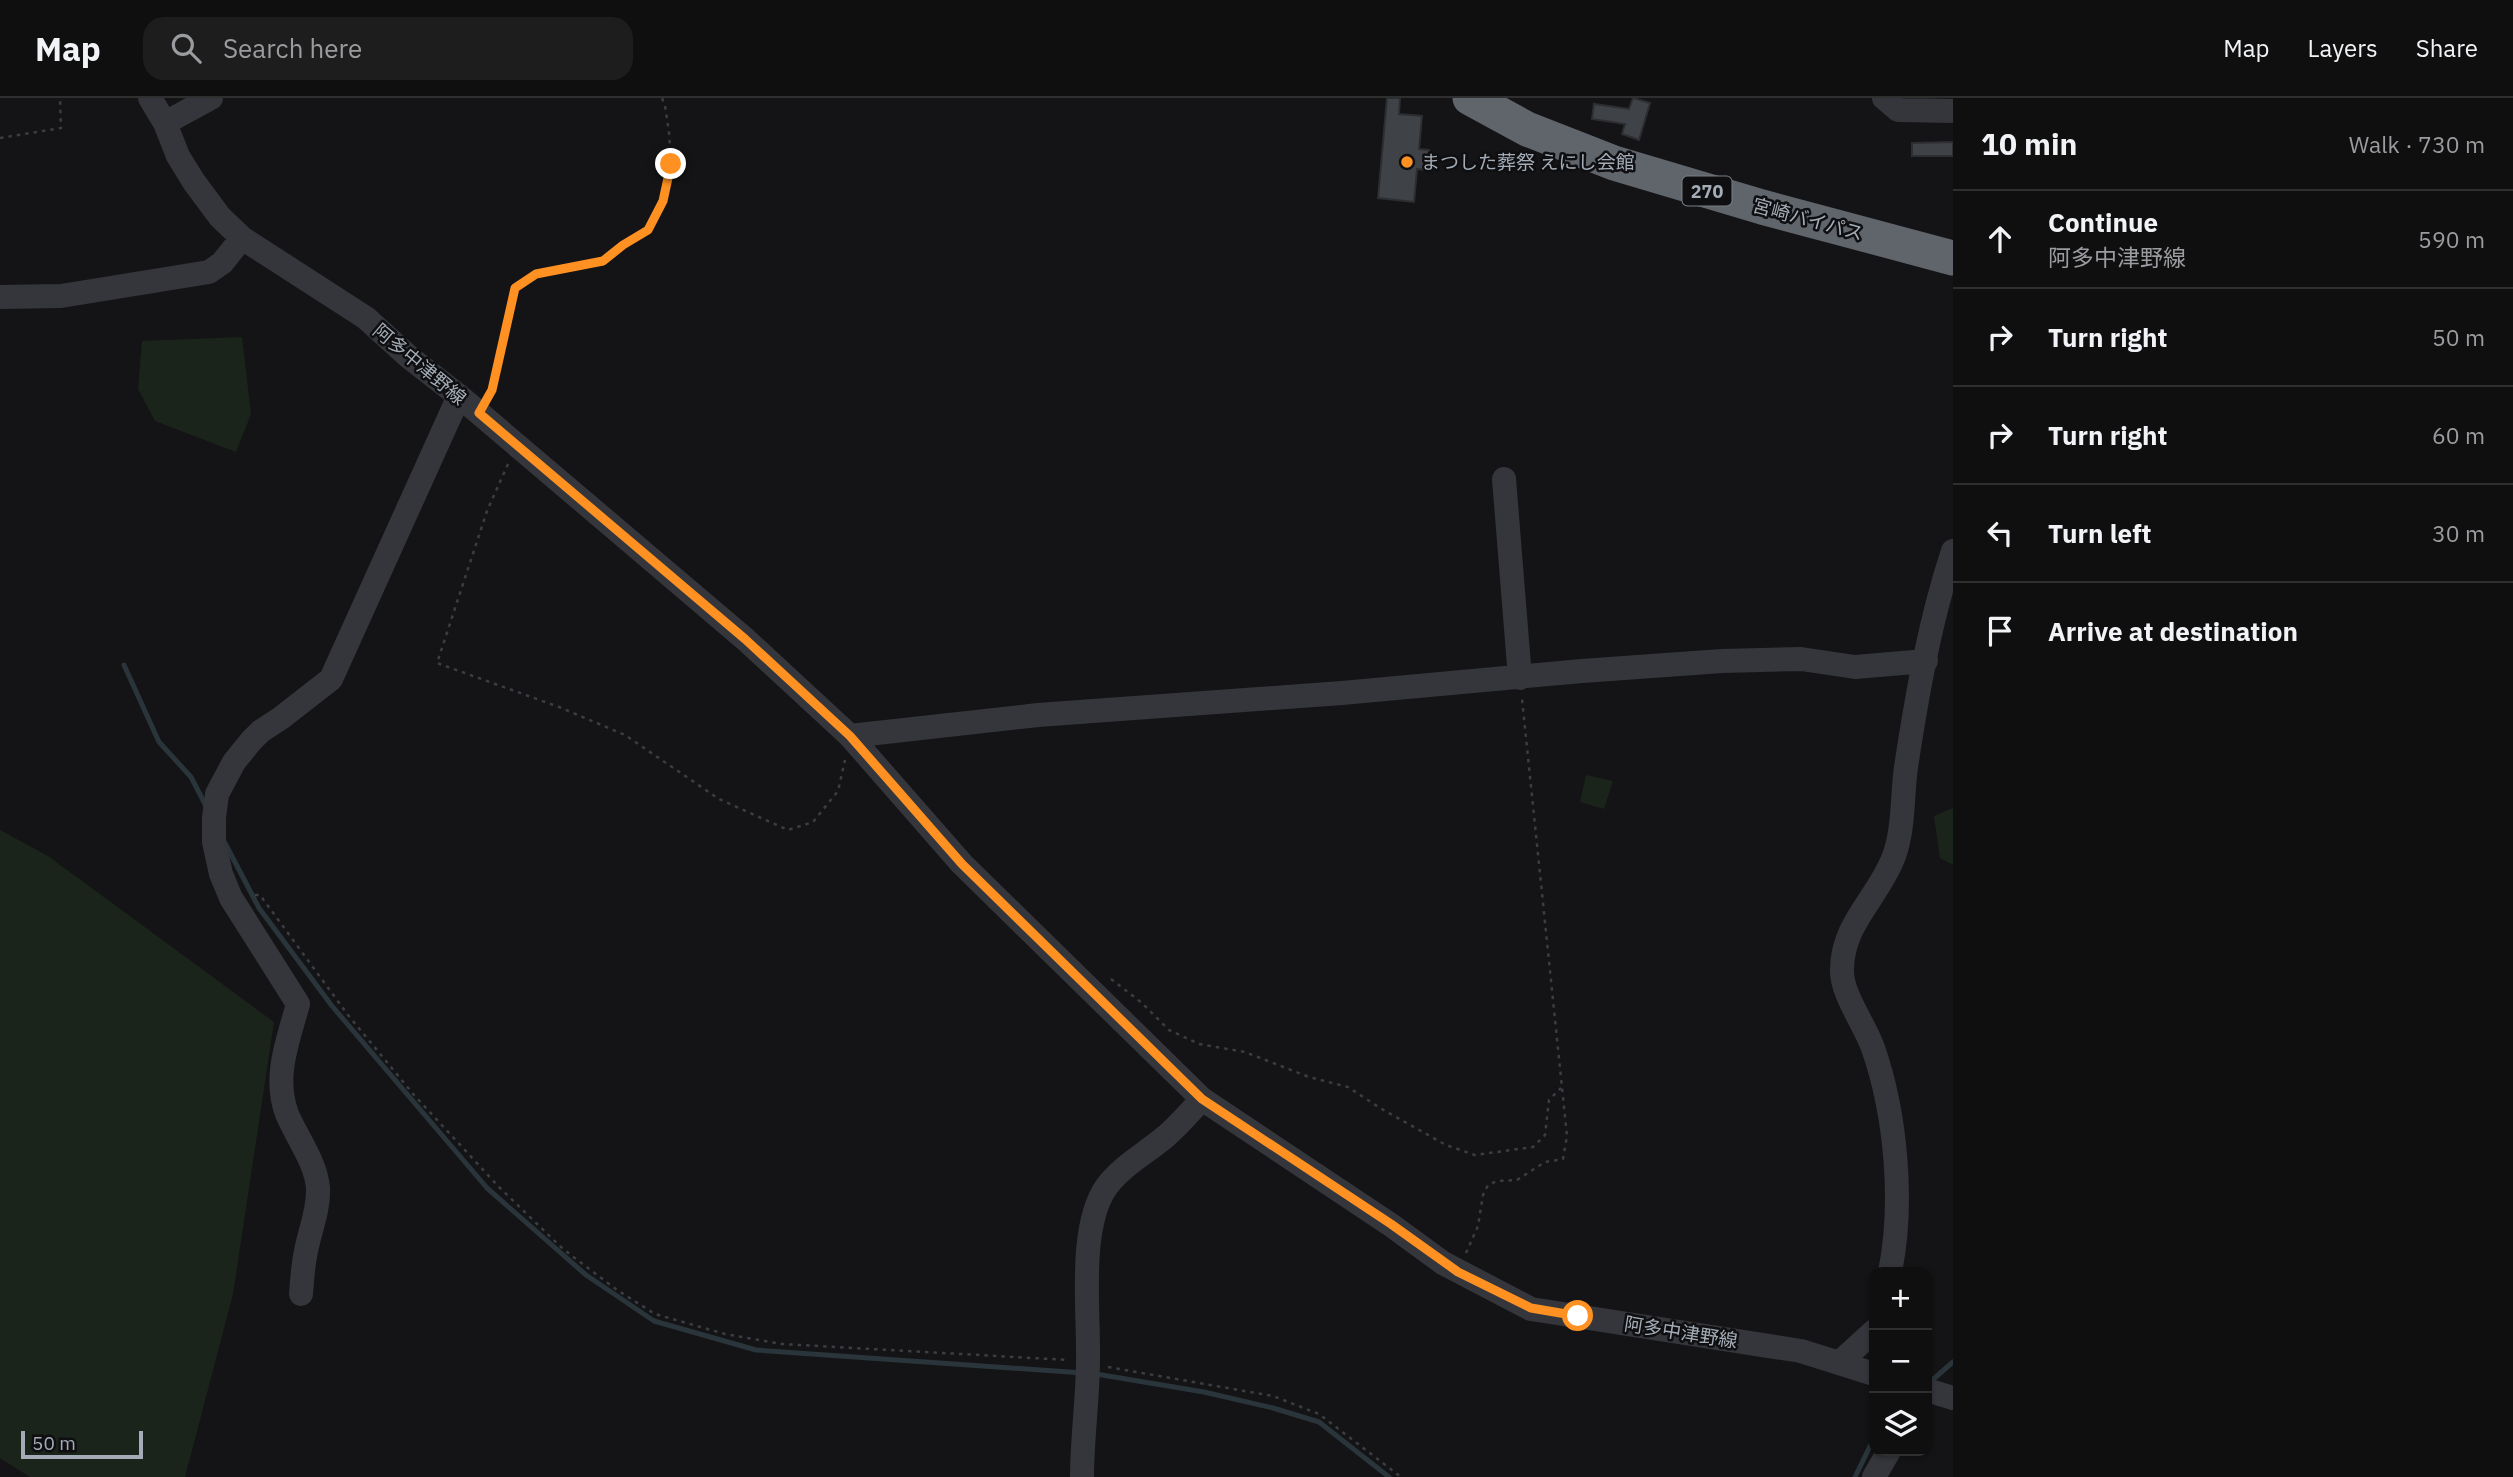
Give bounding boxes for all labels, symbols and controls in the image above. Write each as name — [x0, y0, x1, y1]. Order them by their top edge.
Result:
search box — [143, 17, 633, 80]
text: Map — [35, 27, 101, 70]
icon: search — [167, 29, 205, 67]
text: Search here — [223, 31, 362, 65]
text: Map — [2223, 32, 2270, 64]
text: Layers — [2308, 32, 2378, 64]
text: Share — [2416, 32, 2478, 64]
text: 10 min — [1981, 124, 2077, 163]
text: Walk · 730 m — [2349, 129, 2485, 159]
route end — [655, 148, 686, 179]
place label: まつした葬祭 えにし会館 — [1421, 150, 1635, 174]
marker: まつした葬祭 えにし会館 — [1399, 154, 1415, 170]
road number: 270 — [1682, 176, 1732, 206]
street label: 宮崎バイパス — [1750, 193, 1866, 245]
text: Continue — [2048, 205, 2158, 239]
icon: ahead — [1981, 220, 2019, 258]
text: 590 m — [2418, 224, 2485, 254]
text: 阿多中津野線 — [2048, 242, 2186, 272]
street label: 阿多中津野線 — [369, 318, 471, 410]
icon: right — [1981, 318, 2019, 356]
text: Turn right — [2048, 320, 2167, 354]
text: 50 m — [2432, 322, 2485, 352]
icon: right — [1981, 416, 2019, 454]
text: Turn right — [2048, 418, 2167, 452]
text: 60 m — [2432, 420, 2485, 450]
icon: left — [1981, 514, 2019, 552]
text: Turn left — [2048, 516, 2151, 550]
text: 30 m — [2432, 518, 2485, 548]
icon: arrive — [1981, 612, 2019, 650]
text: Arrive at destination — [2048, 614, 2298, 648]
map controls — [1869, 1267, 1932, 1456]
button: + — [1869, 1267, 1932, 1330]
route start — [1562, 1300, 1593, 1331]
street label: 阿多中津野線 — [1623, 1311, 1739, 1353]
button: − — [1869, 1330, 1932, 1393]
button: layers — [1869, 1393, 1932, 1456]
scale bar — [21, 1428, 144, 1460]
text: 50 m — [32, 1431, 76, 1455]

